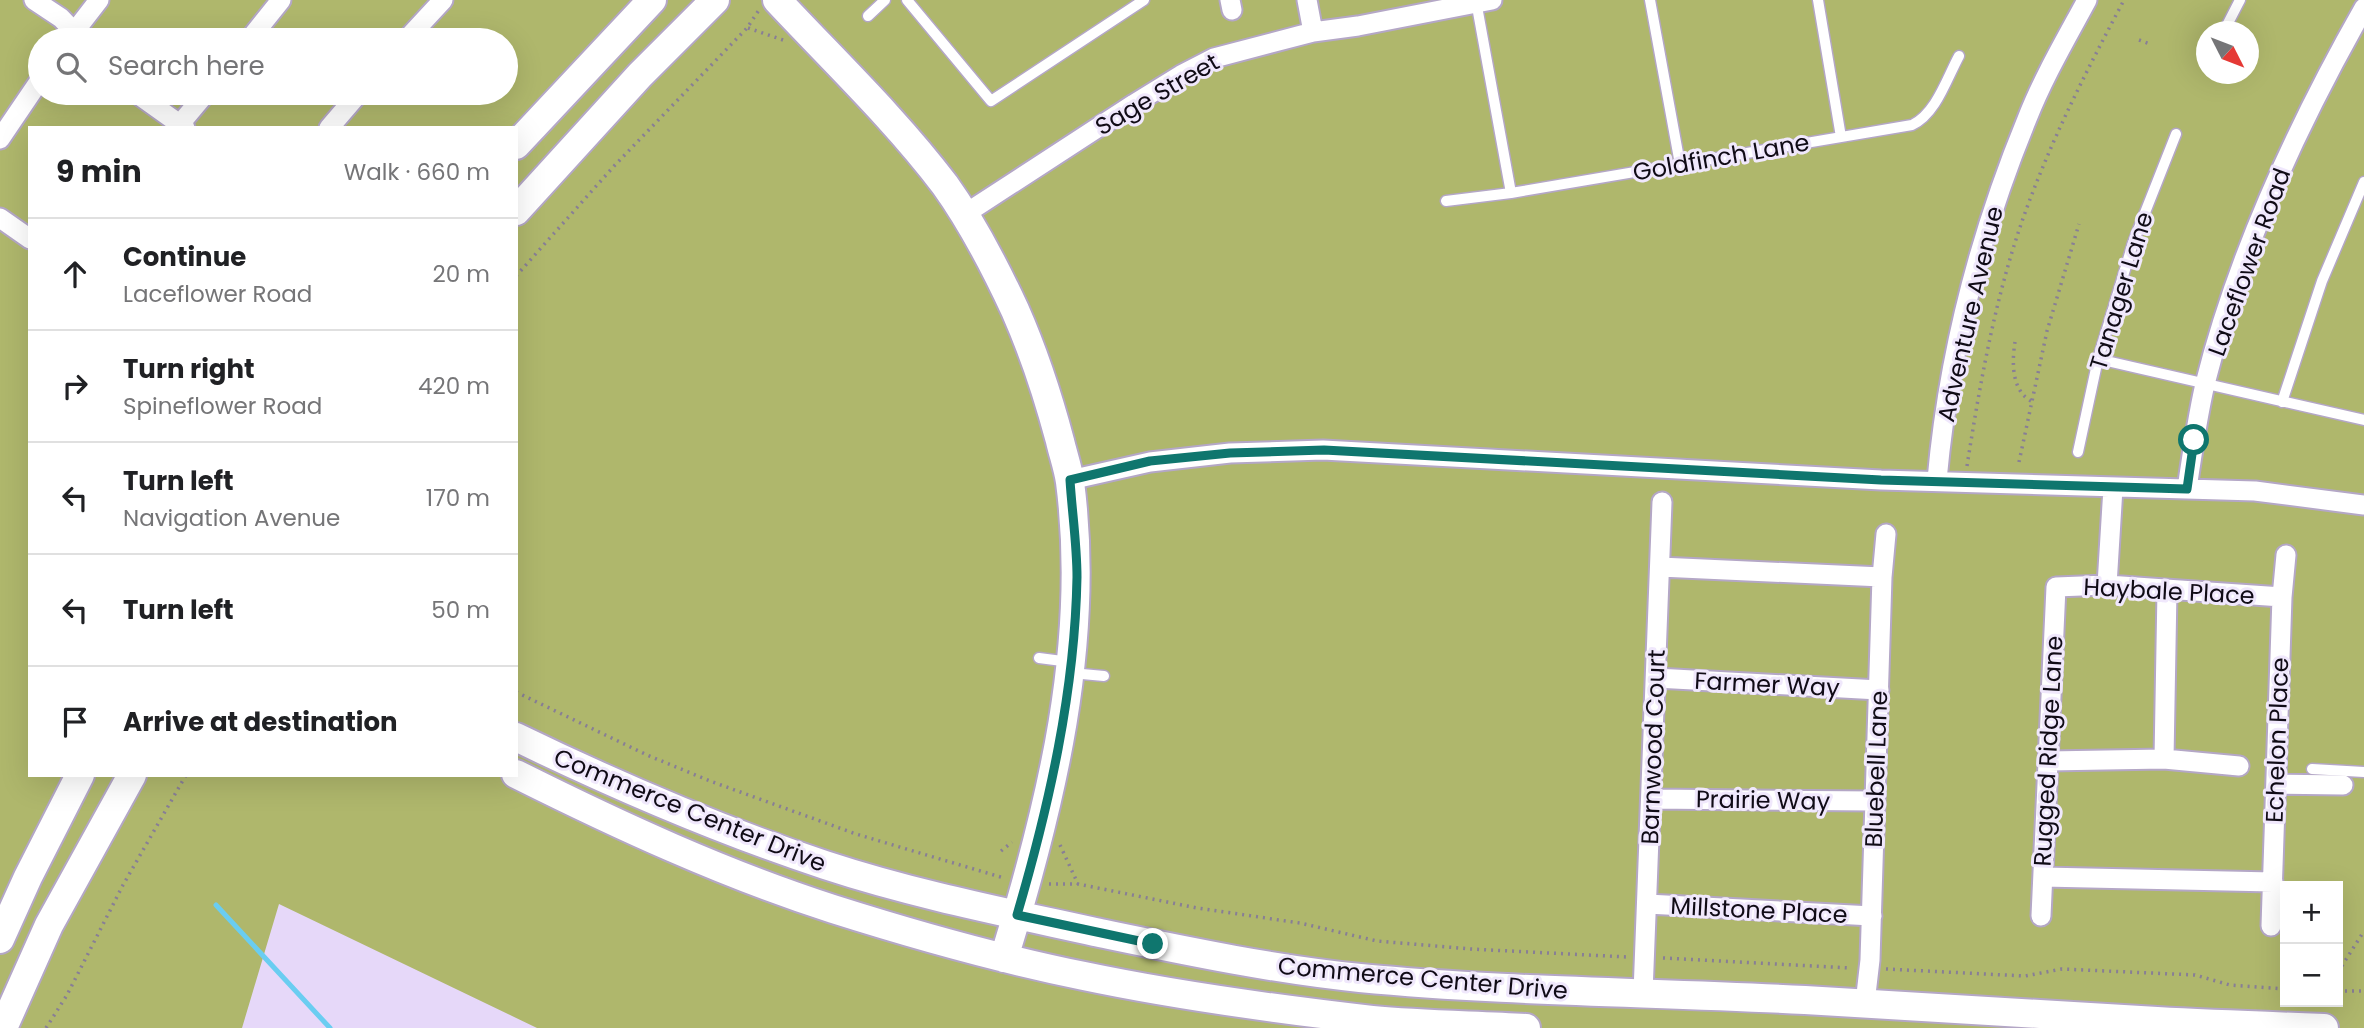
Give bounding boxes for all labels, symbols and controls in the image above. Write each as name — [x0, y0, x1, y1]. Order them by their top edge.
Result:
north arrow — [2196, 21, 2259, 84]
search box — [28, 28, 518, 105]
street label: Sage Street — [1089, 45, 1225, 143]
icon: search — [52, 48, 90, 86]
text: Search here — [108, 48, 265, 84]
street label: Goldfinch Lane — [1630, 125, 1812, 189]
text: 9 min — [56, 150, 142, 193]
text: Walk · 660 m — [344, 156, 490, 188]
street label: Laceflower Road — [2200, 164, 2298, 360]
street label: Adventure Avenue — [1929, 203, 2011, 425]
street label: Tanager Lane — [2081, 208, 2161, 374]
text: Continue — [123, 239, 246, 275]
icon: ahead — [56, 255, 94, 293]
text: 20 m — [432, 258, 490, 290]
text: Laceflower Road — [123, 278, 312, 310]
text: Turn right — [123, 351, 255, 387]
icon: right — [56, 367, 94, 405]
text: 420 m — [418, 370, 490, 402]
text: Spineflower Road — [123, 390, 322, 422]
route start — [2178, 424, 2209, 455]
text: Turn left — [123, 463, 234, 499]
icon: left — [56, 479, 94, 517]
text: 170 m — [426, 482, 490, 514]
text: Navigation Avenue — [123, 502, 340, 534]
street label: Haybale Place — [2083, 570, 2255, 612]
icon: left — [56, 591, 94, 629]
text: Turn left — [123, 592, 234, 628]
text: 50 m — [431, 594, 490, 626]
street label: Rugged Ridge Lane — [2025, 635, 2071, 867]
street label: Barnwood Court — [1633, 649, 1673, 845]
street label: Echelon Place — [2258, 657, 2296, 823]
street label: Farmer Way — [1694, 664, 1841, 704]
street label: Bluebell Lane — [1857, 690, 1895, 848]
icon: arrive — [56, 703, 94, 741]
text: Arrive at destination — [123, 704, 398, 740]
street label: Commerce Center Drive — [549, 740, 831, 880]
street label: Prairie Way — [1696, 782, 1831, 818]
map controls — [2280, 881, 2343, 1007]
button: + — [2280, 881, 2343, 944]
street label: Millstone Place — [1670, 889, 1848, 931]
route end — [1137, 928, 1168, 959]
button: − — [2280, 944, 2343, 1007]
street label: Commerce Center Drive — [1277, 949, 1569, 1007]

